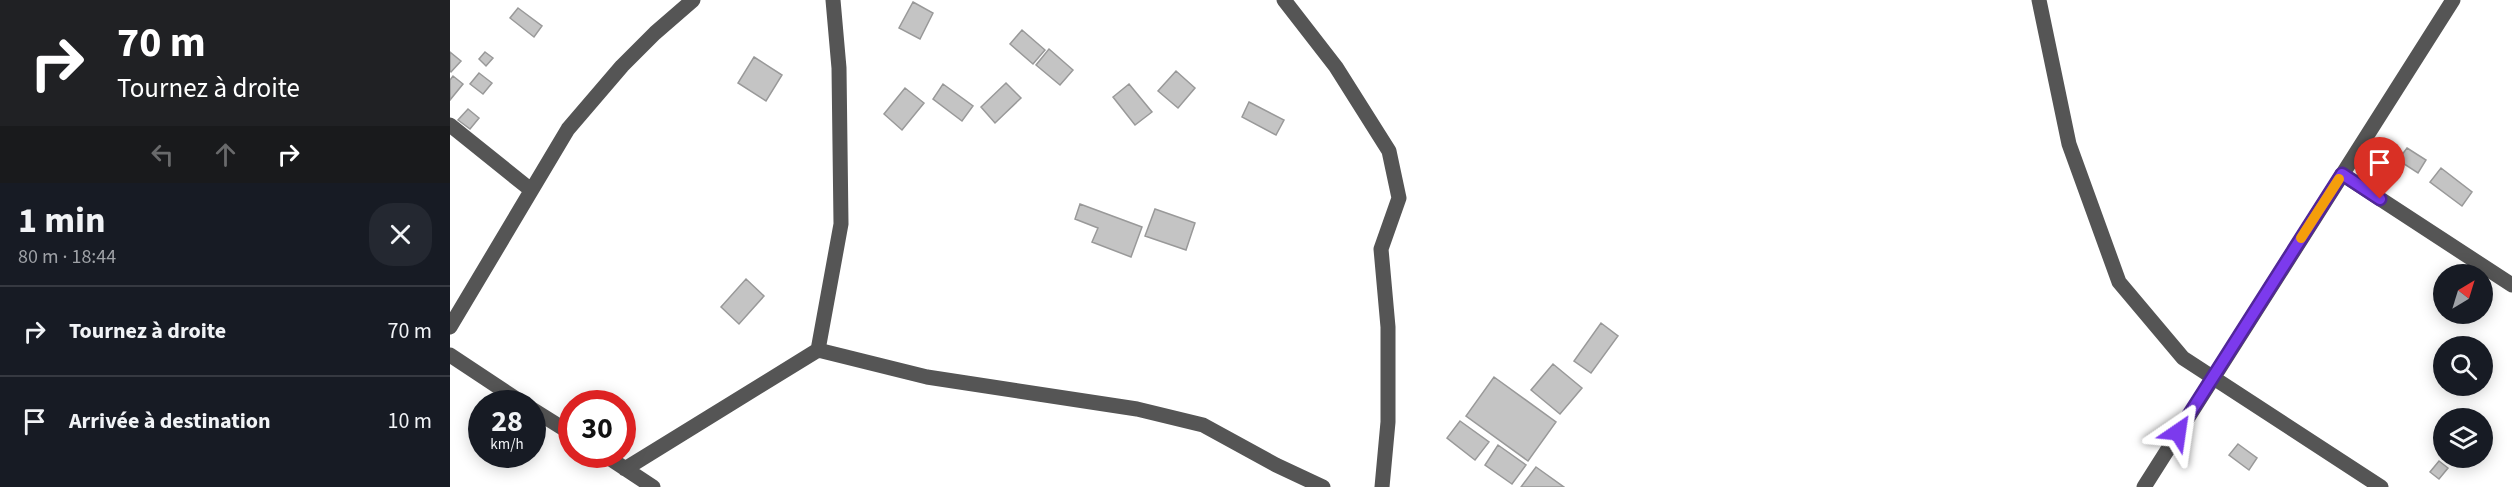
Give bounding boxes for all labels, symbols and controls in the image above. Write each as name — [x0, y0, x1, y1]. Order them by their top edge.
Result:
text: 70 m — [117, 13, 206, 73]
icon: right — [18, 24, 96, 102]
text: Tournez à droite — [117, 69, 300, 108]
pin — [2354, 137, 2405, 199]
icon: left — [146, 138, 179, 171]
icon: ahead — [209, 138, 242, 171]
icon: right — [272, 138, 305, 171]
icon: arrive — [2363, 146, 2396, 179]
text: 1 min — [18, 195, 106, 246]
button: close — [369, 203, 432, 266]
text: 80 m · 18:44 — [18, 243, 116, 271]
north arrow — [2433, 264, 2493, 324]
map controls — [2433, 264, 2493, 468]
icon: right — [18, 315, 51, 348]
text: Tournez à droite — [69, 315, 226, 347]
text: 70 m — [387, 315, 432, 347]
button: search — [2433, 336, 2493, 396]
speed limit sign: 30 — [558, 390, 636, 468]
text: 28 — [491, 400, 523, 443]
position arrow — [2146, 400, 2210, 464]
icon: arrive — [18, 405, 51, 438]
text: Arrivée à destination — [69, 405, 271, 437]
text: 10 m — [387, 405, 432, 437]
button: layers — [2433, 408, 2493, 468]
text: km/h — [490, 434, 524, 455]

